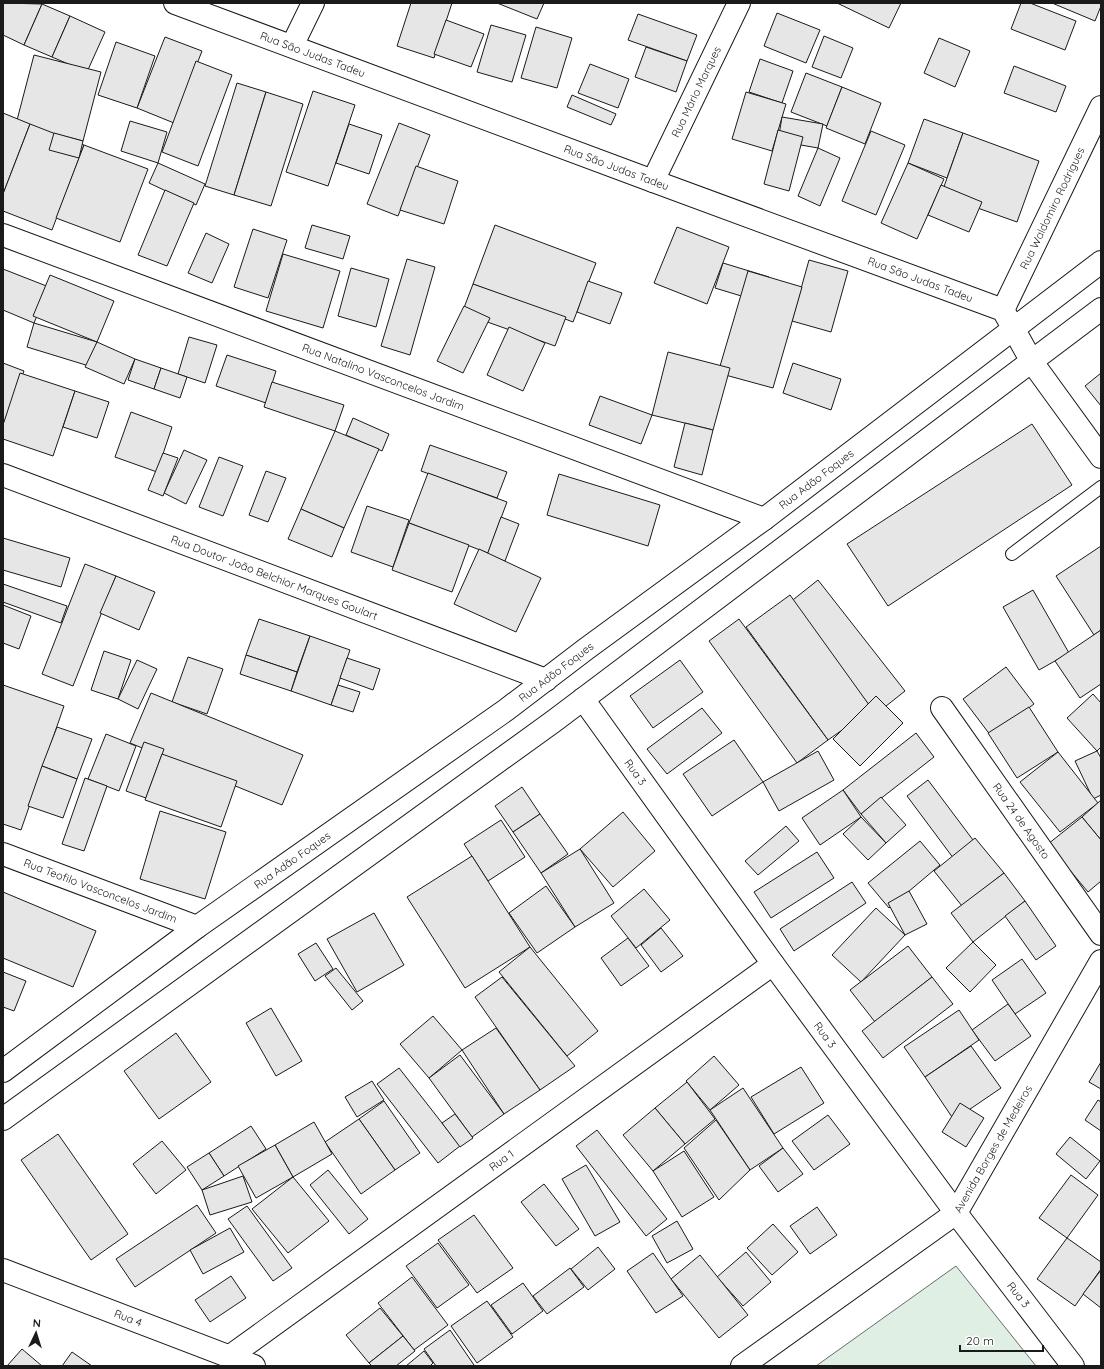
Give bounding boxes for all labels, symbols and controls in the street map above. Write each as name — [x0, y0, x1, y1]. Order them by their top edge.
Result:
street label: Rua São Judas Tadeu — [258, 28, 367, 80]
street label: Rua Mário Marques — [668, 44, 724, 140]
street label: Rua São Judas Tadeu — [562, 141, 671, 193]
street label: Rua Waldomiro Rodrigues — [1017, 145, 1088, 272]
street label: Rua São Judas Tadeu — [866, 254, 975, 305]
street label: Rua Natalino Vasconcelos Jardim — [300, 340, 466, 414]
street label: Rua Adão Foques — [776, 446, 857, 512]
street label: Rua Doutor João Belchior Marques Goulart — [169, 532, 380, 623]
street label: Rua Adão Foques — [516, 639, 596, 705]
street label: Rua 3 — [621, 756, 650, 788]
street label: Rua 24 de Agosto — [990, 780, 1053, 862]
street label: Rua Adão Foques — [251, 828, 333, 892]
street label: Rua Teofilo Vasconcelos Jardim — [22, 855, 179, 926]
street label: Rua 3 — [811, 1019, 839, 1051]
street label: Avenida Borges de Medeiros — [951, 1083, 1035, 1215]
street label: Rua 1 — [486, 1147, 517, 1174]
street label: Rua 3 — [1004, 1279, 1033, 1311]
street label: Rua 4 — [112, 1306, 144, 1330]
north arrow — [16, 1313, 56, 1353]
text: N — [32, 1316, 41, 1330]
scale bar — [960, 1327, 1043, 1353]
text: 20 m — [966, 1333, 994, 1348]

